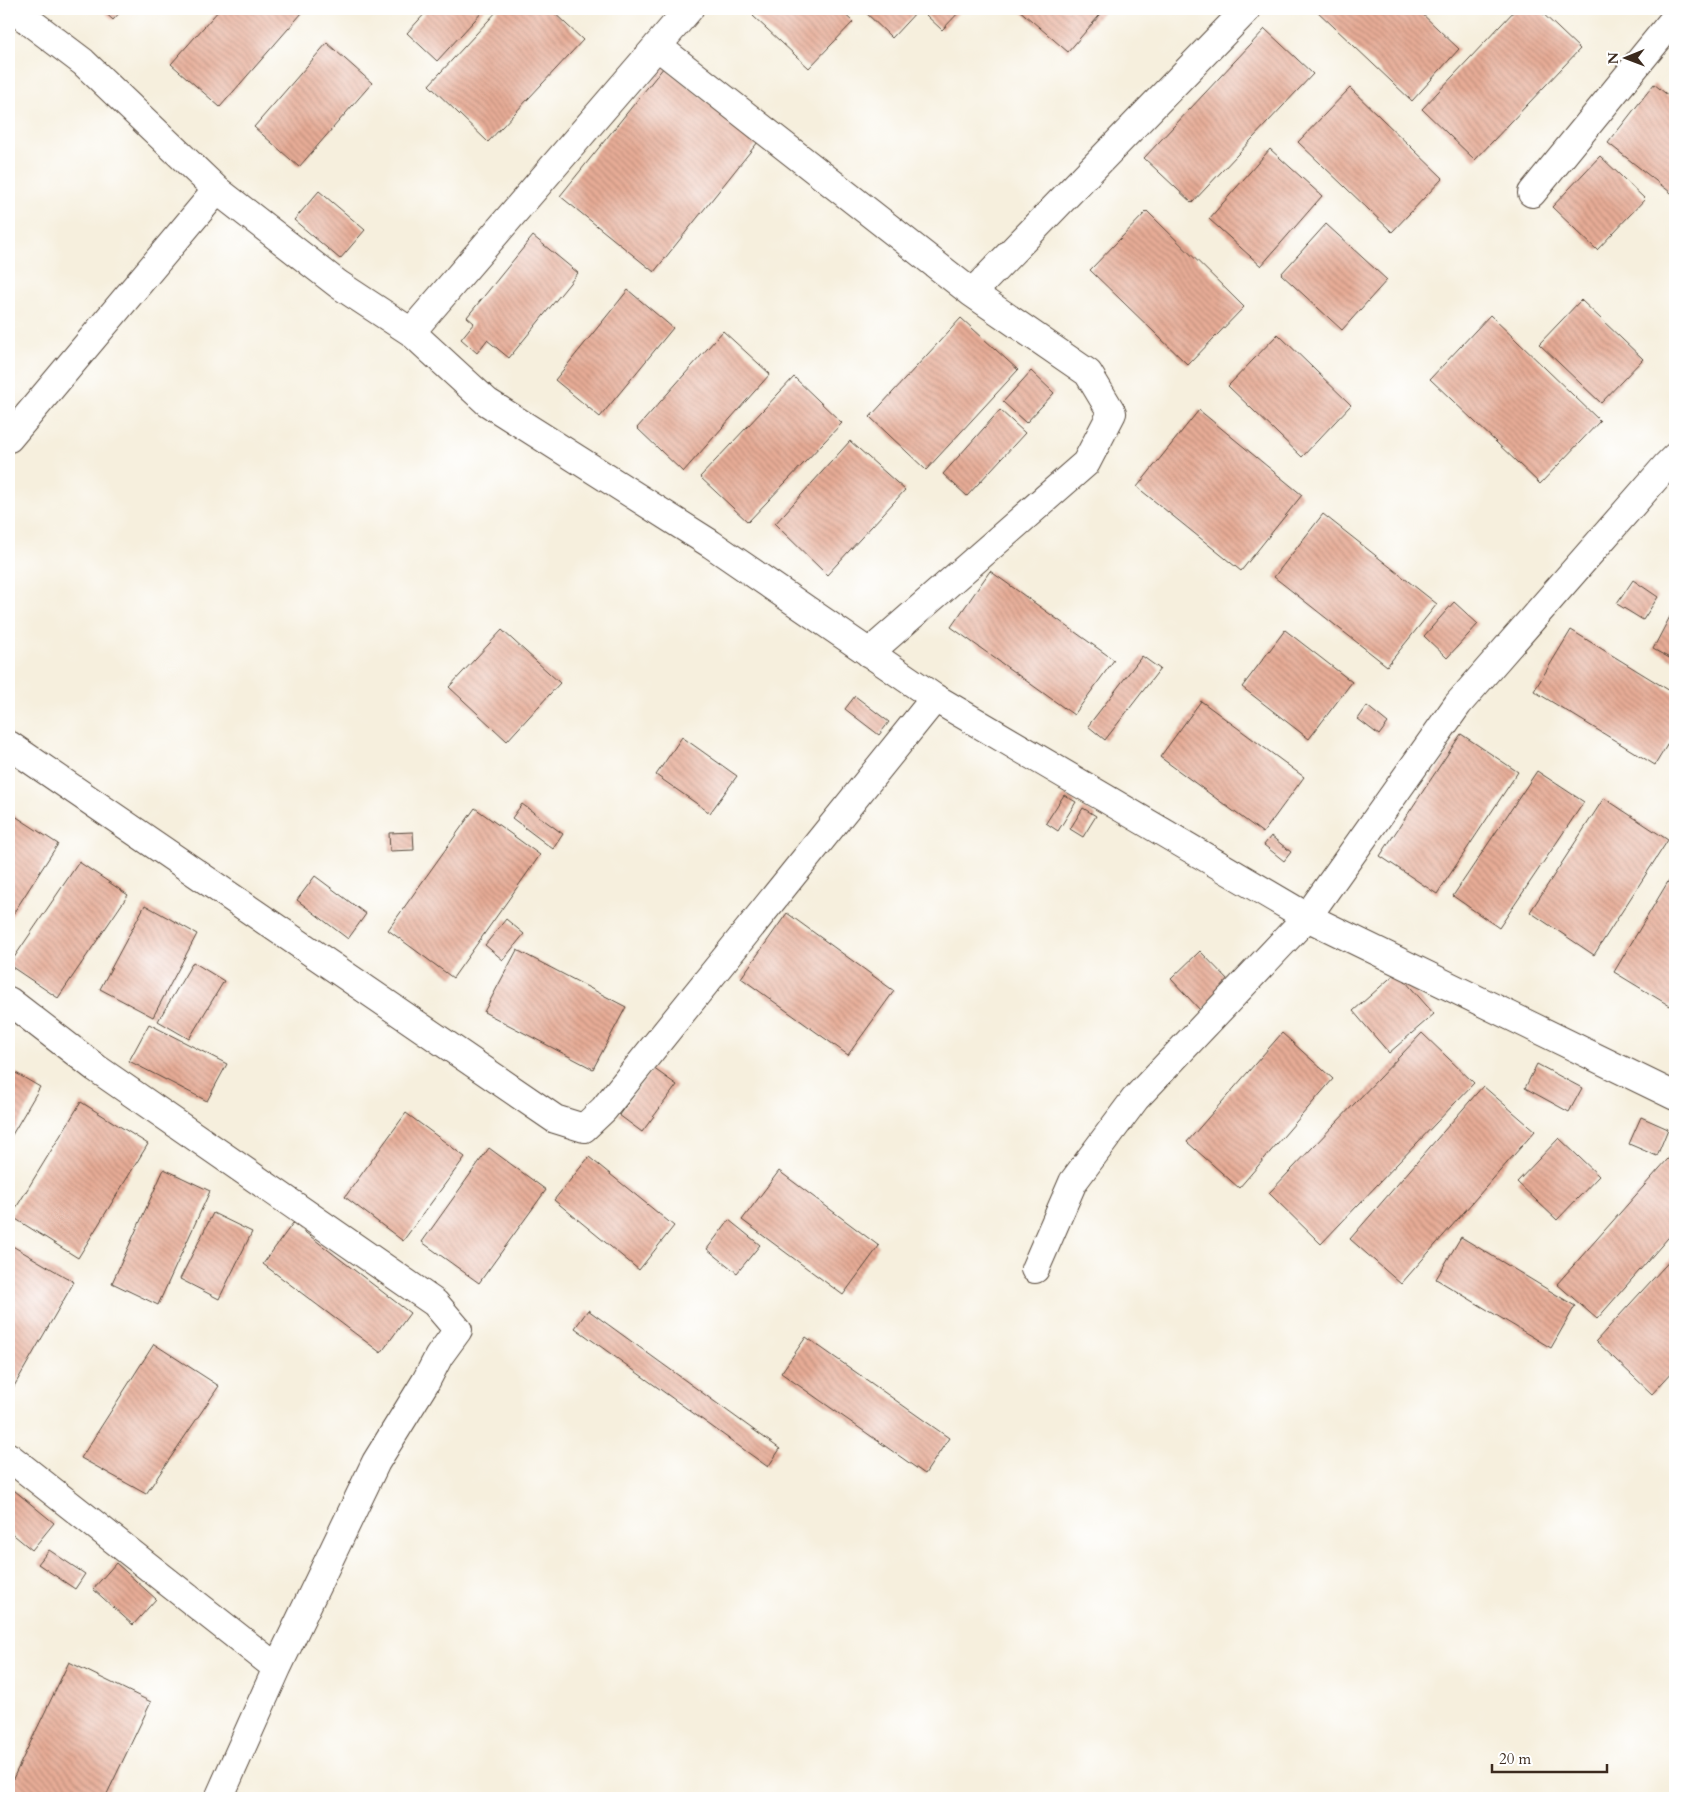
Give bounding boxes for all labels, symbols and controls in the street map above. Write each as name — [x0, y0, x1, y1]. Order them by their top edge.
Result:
north arrow — [1602, 32, 1652, 82]
text: N — [1604, 52, 1623, 64]
scale bar — [1492, 1742, 1606, 1774]
text: 20 m — [1499, 1749, 1531, 1769]

